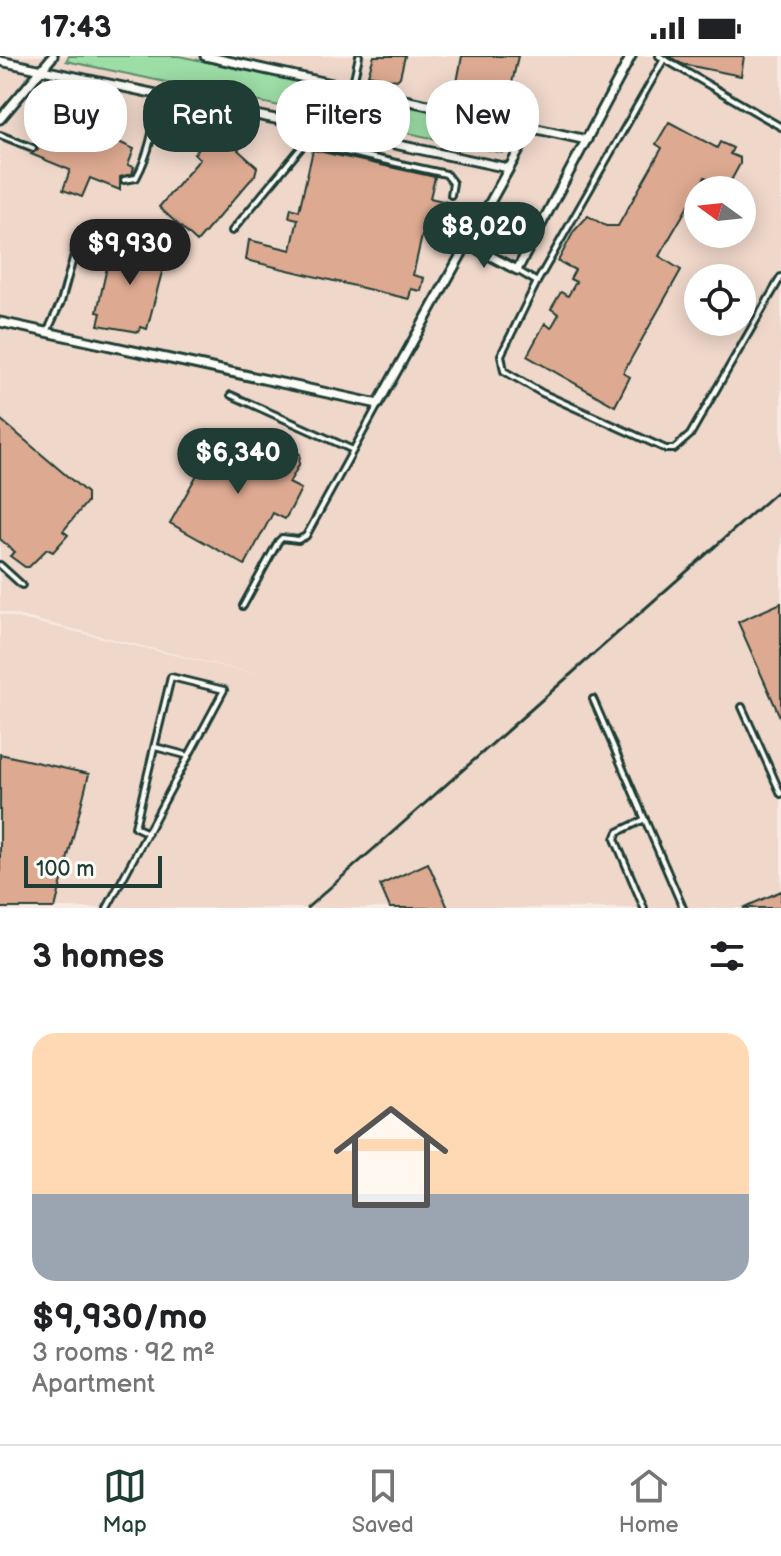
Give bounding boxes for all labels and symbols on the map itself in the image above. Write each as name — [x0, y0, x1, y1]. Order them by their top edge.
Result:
north arrow — [684, 176, 756, 248]
pin: $8,020 — [419, 202, 549, 270]
pin: $9,930 — [65, 219, 195, 287]
pin: $6,340 — [173, 428, 303, 496]
scale bar — [24, 852, 162, 888]

